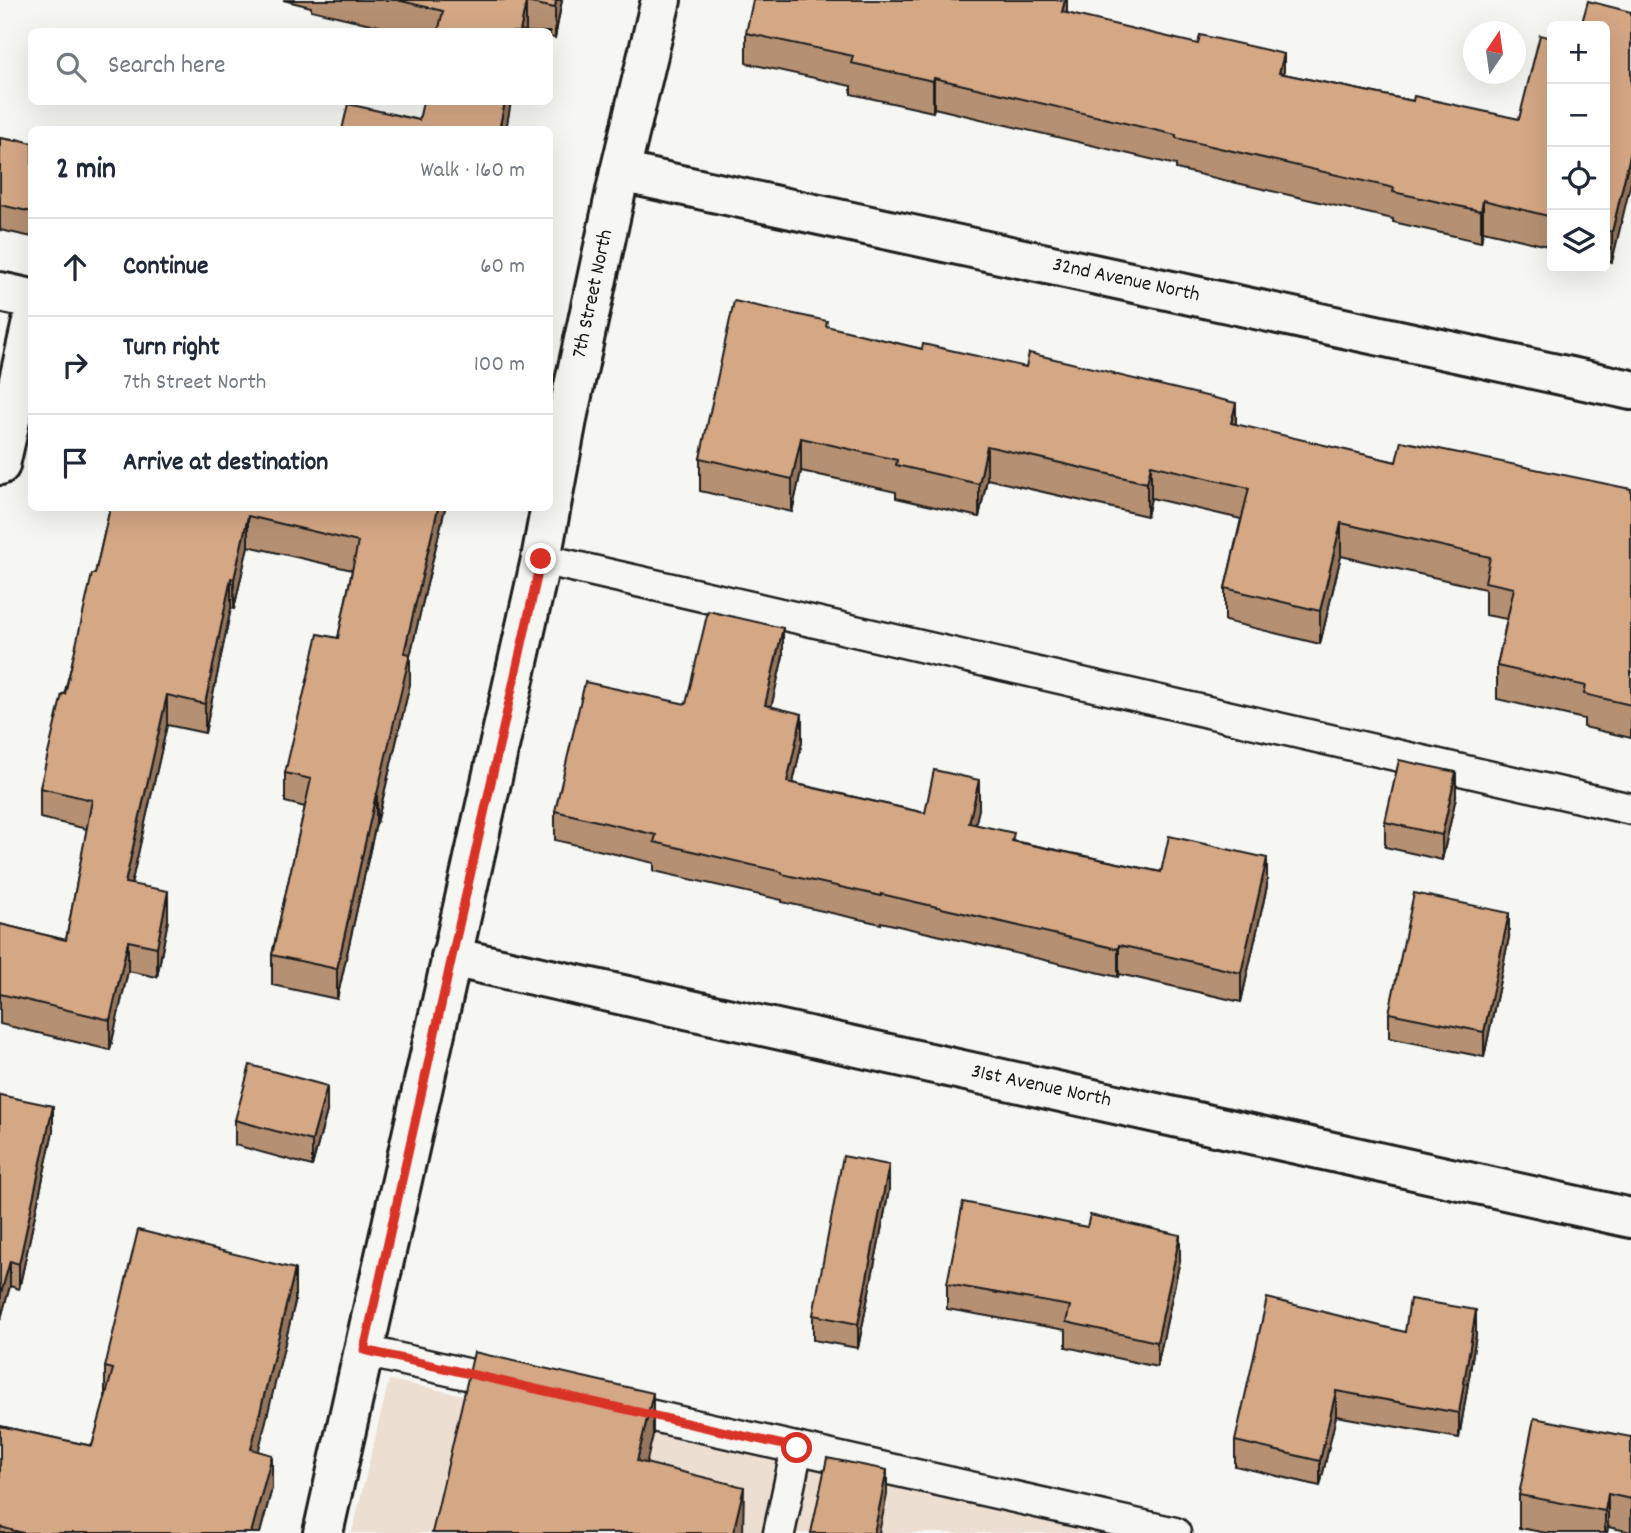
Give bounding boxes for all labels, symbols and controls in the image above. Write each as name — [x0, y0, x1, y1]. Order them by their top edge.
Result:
north arrow — [1463, 21, 1526, 84]
map controls — [1547, 21, 1610, 273]
button: + — [1547, 21, 1610, 84]
search box — [28, 28, 553, 105]
icon: search — [52, 48, 90, 86]
text: Search here — [108, 48, 226, 85]
button: − — [1547, 84, 1610, 147]
button: locate — [1547, 147, 1610, 210]
text: 2 min — [56, 150, 116, 193]
text: Walk · 160 m — [420, 155, 525, 188]
button: layers — [1547, 210, 1610, 273]
street label: 7th Street North — [566, 227, 622, 361]
icon: ahead — [56, 248, 94, 286]
text: Continue — [123, 249, 208, 286]
text: 60 m — [480, 251, 525, 284]
street label: 32nd Avenue North — [1050, 251, 1202, 311]
text: Turn right — [123, 330, 220, 367]
icon: right — [56, 346, 94, 384]
text: 100 m — [474, 349, 525, 382]
text: 7th Street North — [123, 367, 266, 400]
icon: arrive — [56, 444, 94, 482]
text: Arrive at destination — [123, 445, 328, 482]
route end — [525, 543, 556, 574]
street label: 31st Avenue North — [968, 1058, 1114, 1116]
route start — [781, 1432, 812, 1463]

